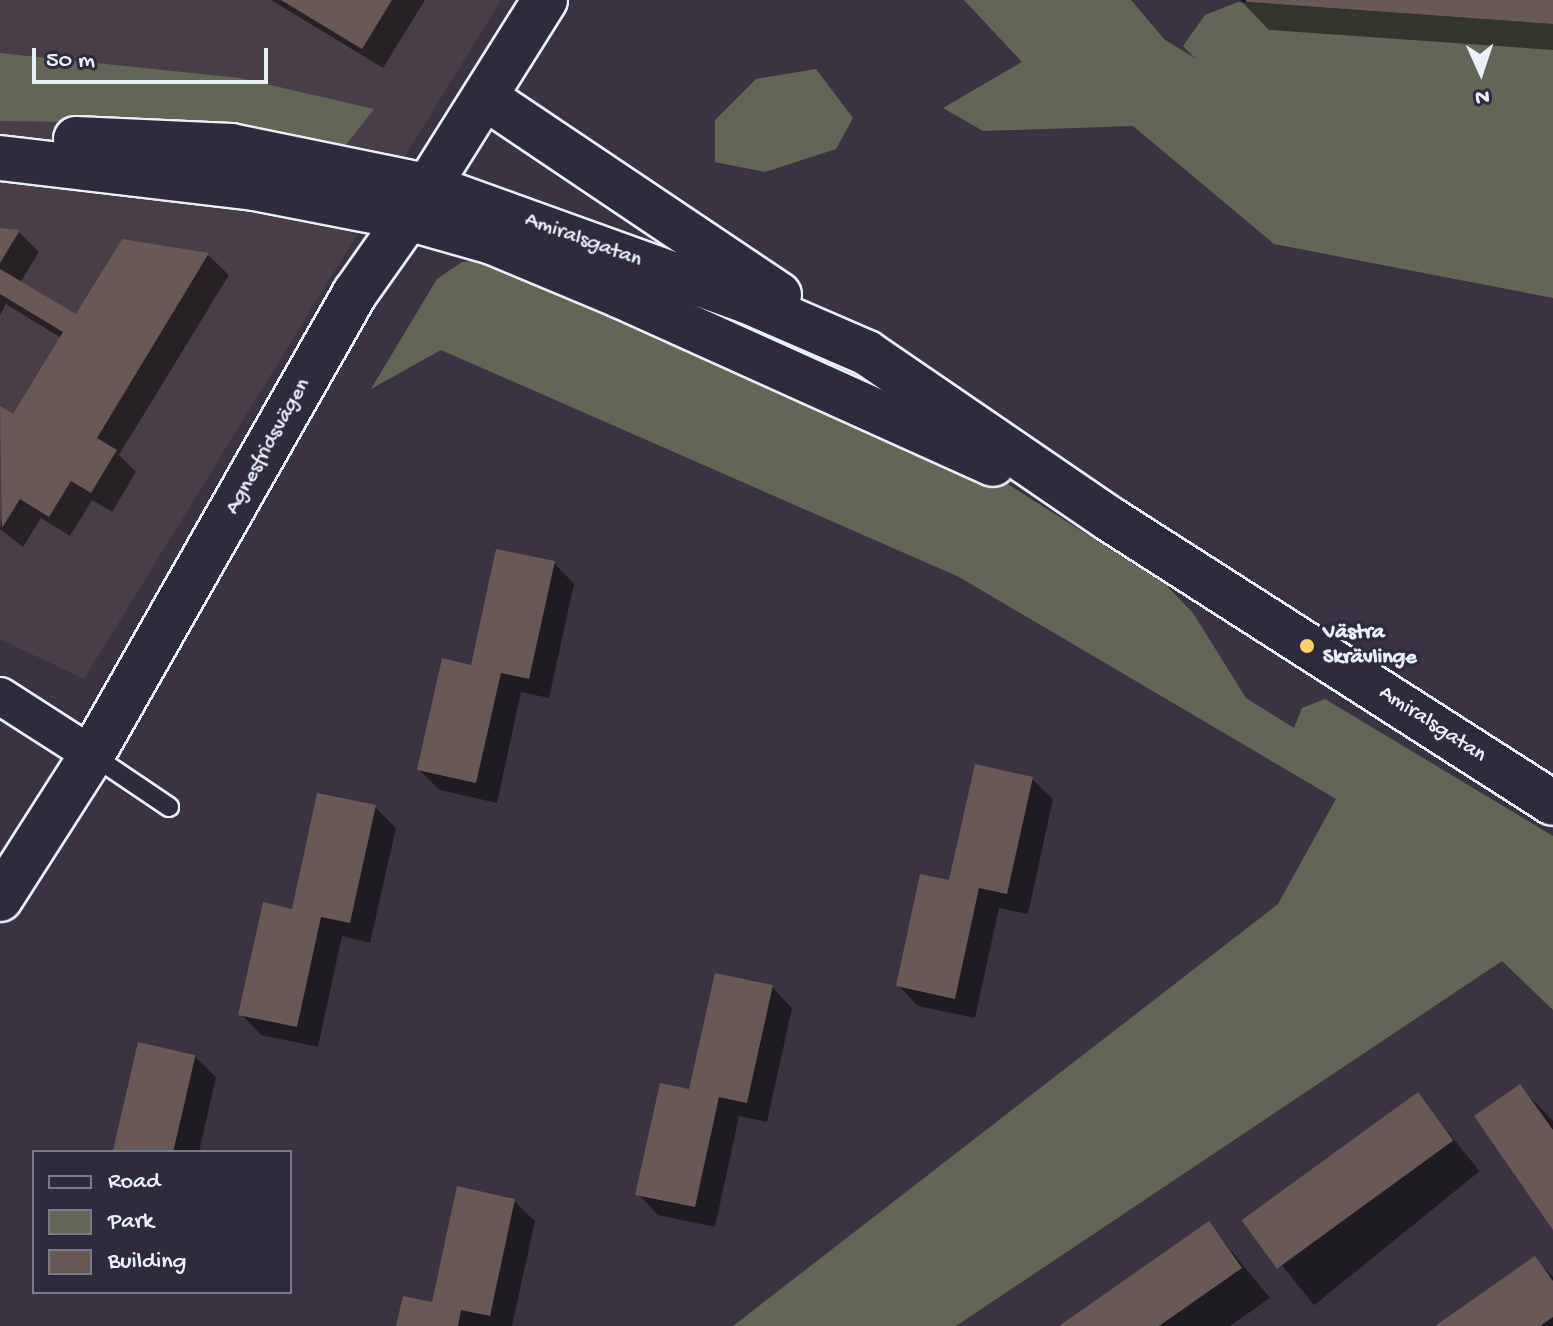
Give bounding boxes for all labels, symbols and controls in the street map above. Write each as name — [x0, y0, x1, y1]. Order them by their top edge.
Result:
scale bar — [36, 32, 272, 82]
north arrow — [1441, 32, 1521, 112]
text: 50 m — [46, 47, 95, 76]
text: N — [1474, 83, 1490, 109]
street label: Amiralsgatan — [521, 208, 645, 274]
street label: Agnesfridsvägen — [221, 374, 317, 520]
place label: Västra Skrävlinge — [1323, 620, 1417, 672]
marker: Västra Skrävlinge — [1298, 637, 1316, 655]
street label: Amiralsgatan — [1373, 681, 1491, 769]
legend — [32, 1150, 292, 1294]
text: Road — [108, 1168, 160, 1197]
text: Park — [108, 1208, 154, 1237]
text: Building — [108, 1248, 186, 1277]

